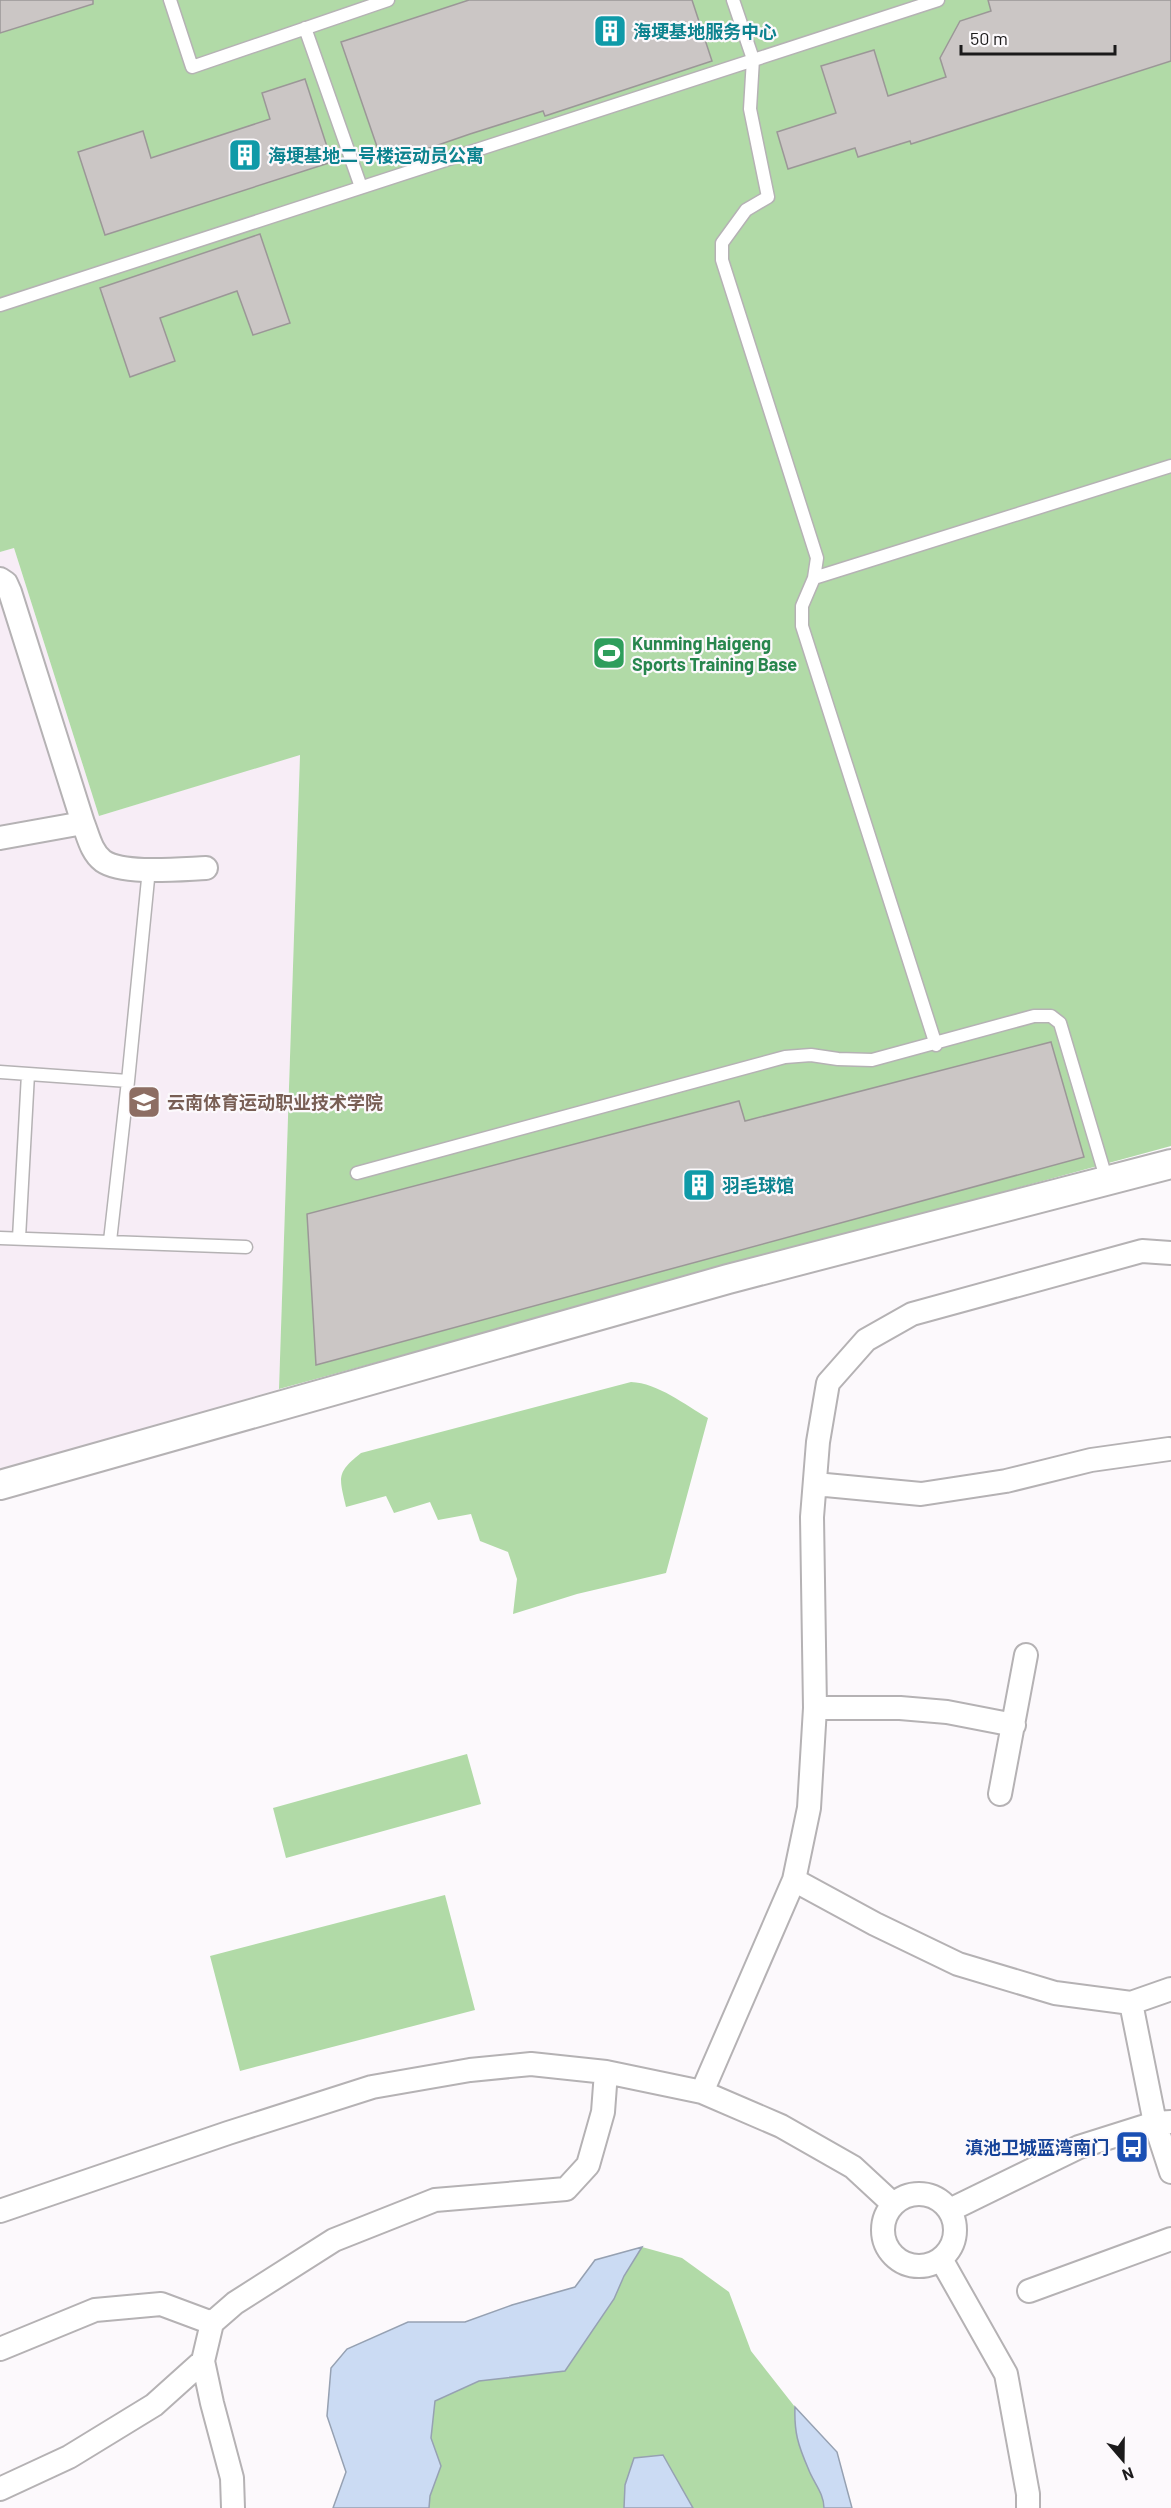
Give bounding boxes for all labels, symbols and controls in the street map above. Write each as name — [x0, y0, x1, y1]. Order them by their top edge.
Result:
building icon: 海埂基地服务中心 — [592, 13, 628, 49]
scale bar — [961, 18, 1116, 56]
place label: 海埂基地服务中心 — [633, 20, 777, 42]
text: 50 m — [970, 27, 1008, 49]
building icon: 海埂基地二号楼运动员公寓 — [227, 137, 263, 173]
place label: 海埂基地二号楼运动员公寓 — [268, 144, 484, 166]
place label: Kunming Haigeng Sports Training Base — [632, 632, 797, 675]
sports icon: Kunming Haigeng Sports Training Base — [591, 635, 627, 671]
school or university icon: 云南体育运动职业技术学院 — [126, 1084, 162, 1120]
place label: 云南体育运动职业技术学院 — [167, 1091, 383, 1113]
building icon: 羽毛球馆 — [681, 1167, 717, 1203]
place label: 羽毛球馆 — [722, 1174, 794, 1196]
bus stop icon: 滇池卫城蓝湾南门 — [1114, 2129, 1150, 2165]
place label: 滇池卫城蓝湾南门 — [965, 2136, 1109, 2158]
north arrow — [1093, 2430, 1153, 2490]
text: N — [1120, 2464, 1137, 2485]

